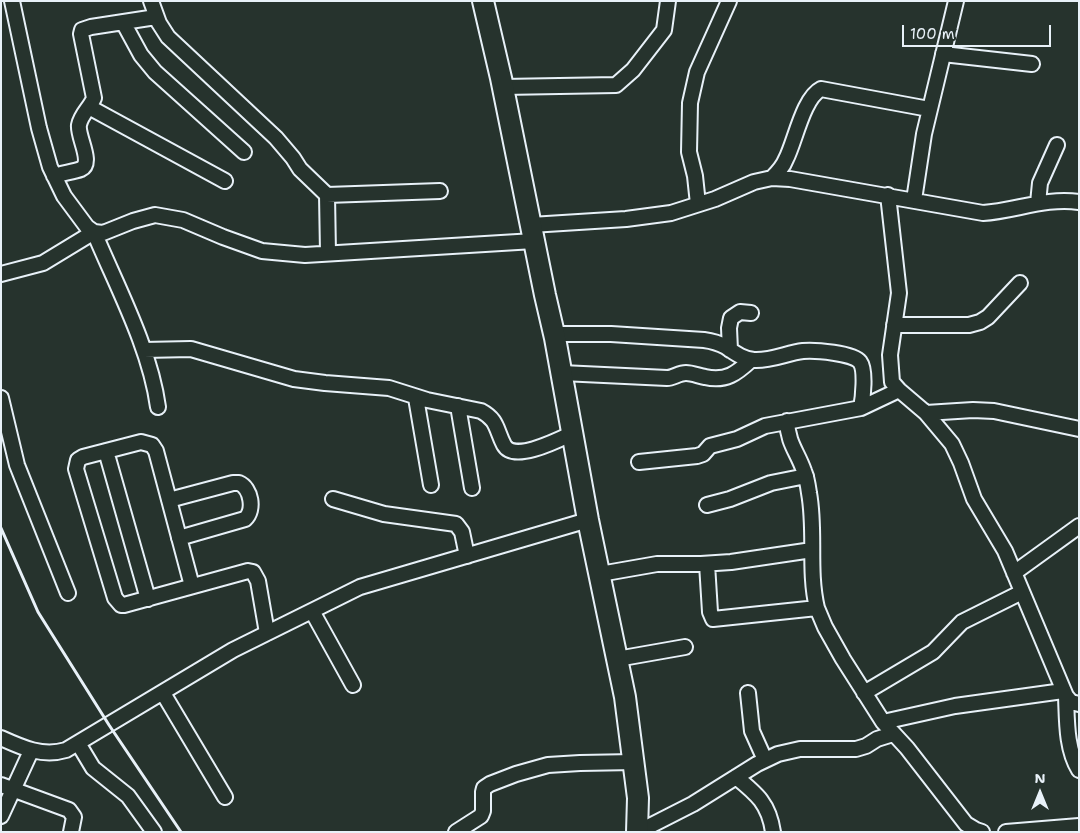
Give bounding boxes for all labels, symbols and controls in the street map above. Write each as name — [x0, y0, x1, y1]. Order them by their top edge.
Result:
scale bar — [905, 15, 1054, 47]
text: 100 m — [910, 24, 955, 44]
north arrow — [1015, 768, 1065, 818]
text: N — [1034, 769, 1046, 787]

